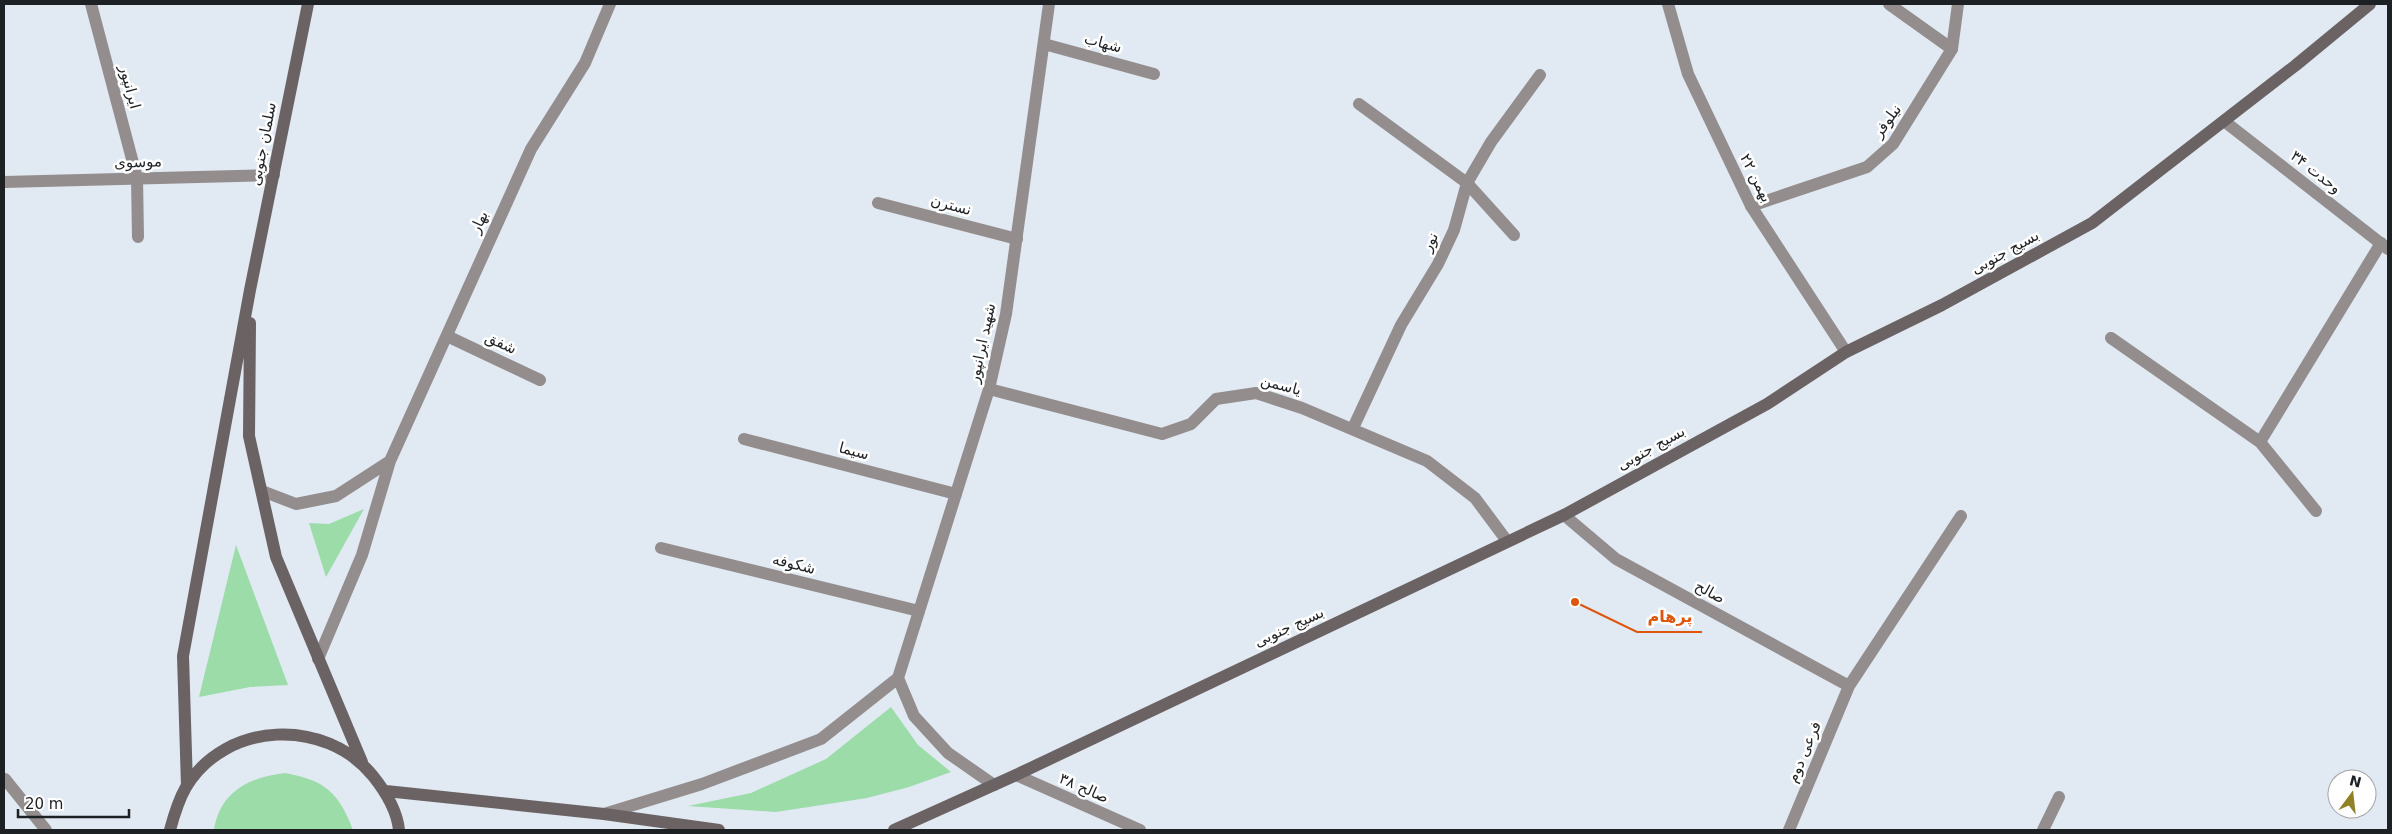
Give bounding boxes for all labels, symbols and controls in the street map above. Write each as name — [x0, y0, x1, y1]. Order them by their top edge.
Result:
street label: شهاب — [1082, 29, 1124, 57]
street label: ایرانپور — [114, 62, 144, 111]
street label: سلمان جنوبی — [246, 101, 280, 187]
street label: نیلوفر — [1868, 101, 1905, 142]
street label: وحدت ۳۴ — [2287, 147, 2345, 197]
street label: ۲۲ بهمن — [1736, 151, 1776, 205]
street label: موسوی — [114, 152, 162, 172]
street label: نسترن — [929, 191, 973, 219]
street label: بهار — [466, 208, 492, 237]
street label: بسیج جنوبی — [1968, 226, 2042, 278]
street label: نور — [1417, 229, 1442, 255]
street label: شهید ایرانپور — [965, 301, 1000, 386]
street label: شفق — [482, 328, 520, 358]
street label: یاسمن — [1259, 371, 1303, 399]
street label: بسیج جنوبی — [1614, 422, 1688, 474]
street label: سیما — [837, 438, 871, 464]
street label: شکوفه — [771, 550, 817, 578]
street label: صالح — [1692, 576, 1728, 608]
callout: پرهام — [1637, 601, 1702, 632]
street label: بسیج جنوبی — [1251, 603, 1327, 651]
text: پرهام — [1648, 607, 1692, 627]
street label: فرعی دوم — [1783, 719, 1825, 785]
street label: صالح ۳۸ — [1056, 769, 1112, 807]
north arrow — [2327, 769, 2377, 819]
text: N — [2348, 772, 2363, 791]
scale bar — [18, 786, 129, 818]
text: 20 m — [25, 795, 63, 813]

